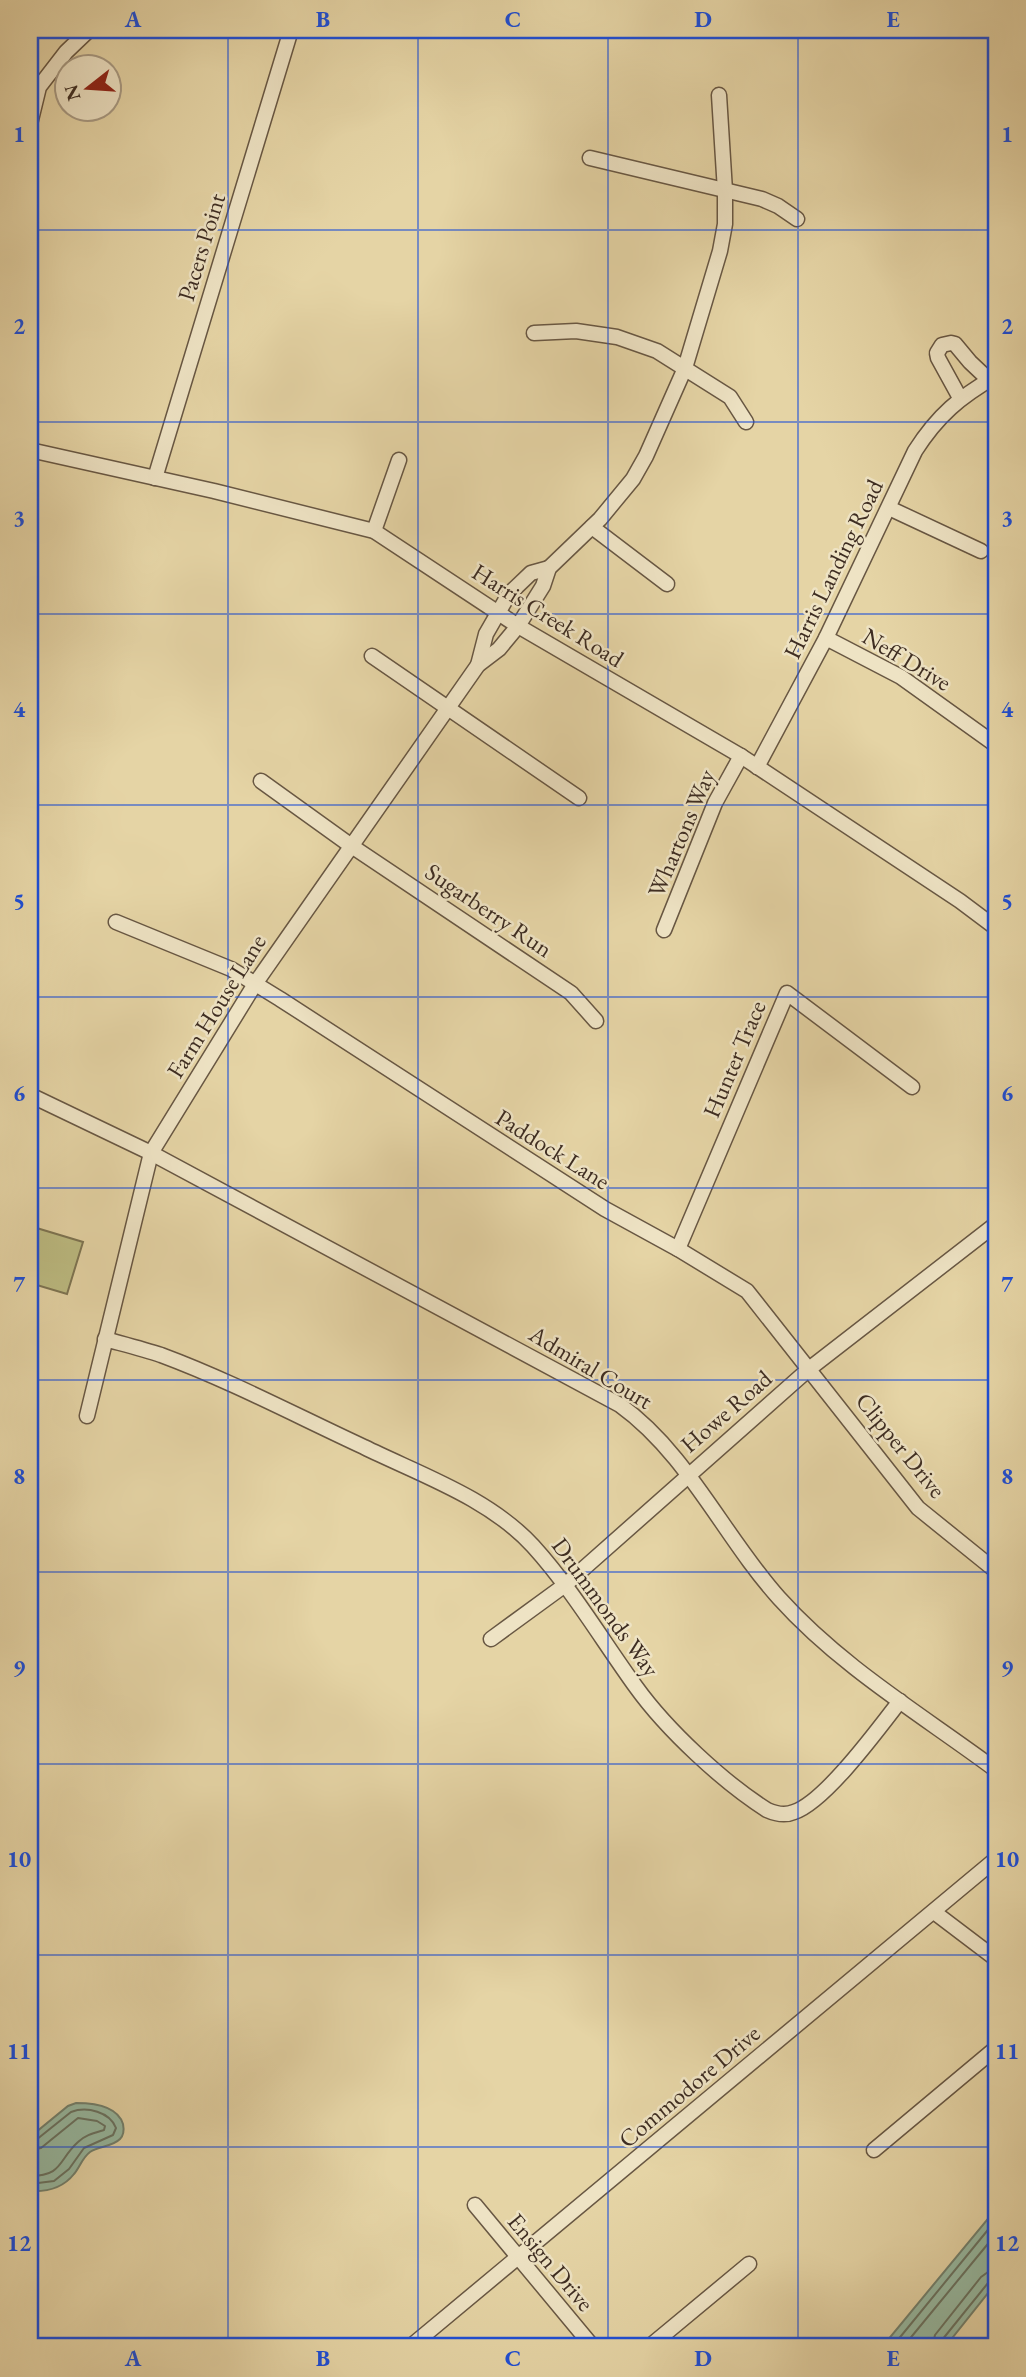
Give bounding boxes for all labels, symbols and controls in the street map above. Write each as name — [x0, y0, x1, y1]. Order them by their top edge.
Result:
text: A — [124, 4, 142, 34]
text: B — [316, 4, 330, 34]
text: C — [505, 4, 521, 34]
text: D — [694, 4, 712, 34]
text: E — [886, 4, 900, 34]
north arrow — [52, 52, 122, 122]
text: N — [58, 81, 86, 104]
text: 1 — [13, 119, 25, 149]
text: 1 — [1001, 119, 1013, 149]
street label: Pacers Point — [170, 189, 232, 305]
text: 2 — [13, 311, 25, 341]
text: 2 — [1001, 311, 1013, 341]
street label: Harris Landing Road — [776, 473, 890, 664]
text: 3 — [13, 503, 25, 533]
text: 3 — [1001, 503, 1013, 533]
street label: Harris Creek Road — [466, 556, 630, 675]
street label: Neff Drive — [857, 620, 957, 698]
text: 4 — [13, 694, 26, 724]
text: 4 — [1001, 694, 1014, 724]
street label: Whartons Way — [640, 764, 722, 902]
street label: Sugarberry Run — [419, 856, 559, 964]
text: 5 — [13, 886, 25, 916]
text: 5 — [1001, 886, 1013, 916]
street label: Farm House Lane — [159, 928, 273, 1084]
street label: Hunter Trace — [695, 996, 773, 1122]
text: 6 — [13, 1078, 25, 1108]
text: 6 — [1001, 1078, 1013, 1108]
street label: Paddock Lane — [490, 1102, 616, 1196]
text: 7 — [13, 1269, 26, 1299]
text: 7 — [1001, 1269, 1014, 1299]
street label: Admiral Court — [523, 1318, 659, 1416]
street label: Howe Road — [674, 1362, 779, 1459]
street label: Clipper Drive — [849, 1386, 953, 1504]
text: 8 — [13, 1461, 25, 1491]
text: 8 — [1001, 1461, 1013, 1491]
street label: Drummonds Way — [545, 1531, 667, 1683]
text: 9 — [13, 1653, 25, 1683]
text: 9 — [1001, 1653, 1013, 1683]
text: 10 — [7, 1844, 31, 1874]
text: 10 — [995, 1844, 1019, 1874]
street label: Commodore Drive — [612, 2018, 766, 2154]
text: 11 — [7, 2036, 31, 2066]
text: 11 — [995, 2036, 1019, 2066]
street label: Ensign Drive — [501, 2206, 601, 2318]
text: 12 — [7, 2228, 31, 2258]
text: 12 — [995, 2228, 1019, 2258]
text: A — [124, 2343, 142, 2373]
text: B — [316, 2343, 330, 2373]
text: C — [505, 2343, 521, 2373]
text: D — [694, 2343, 712, 2373]
text: E — [886, 2343, 900, 2373]

